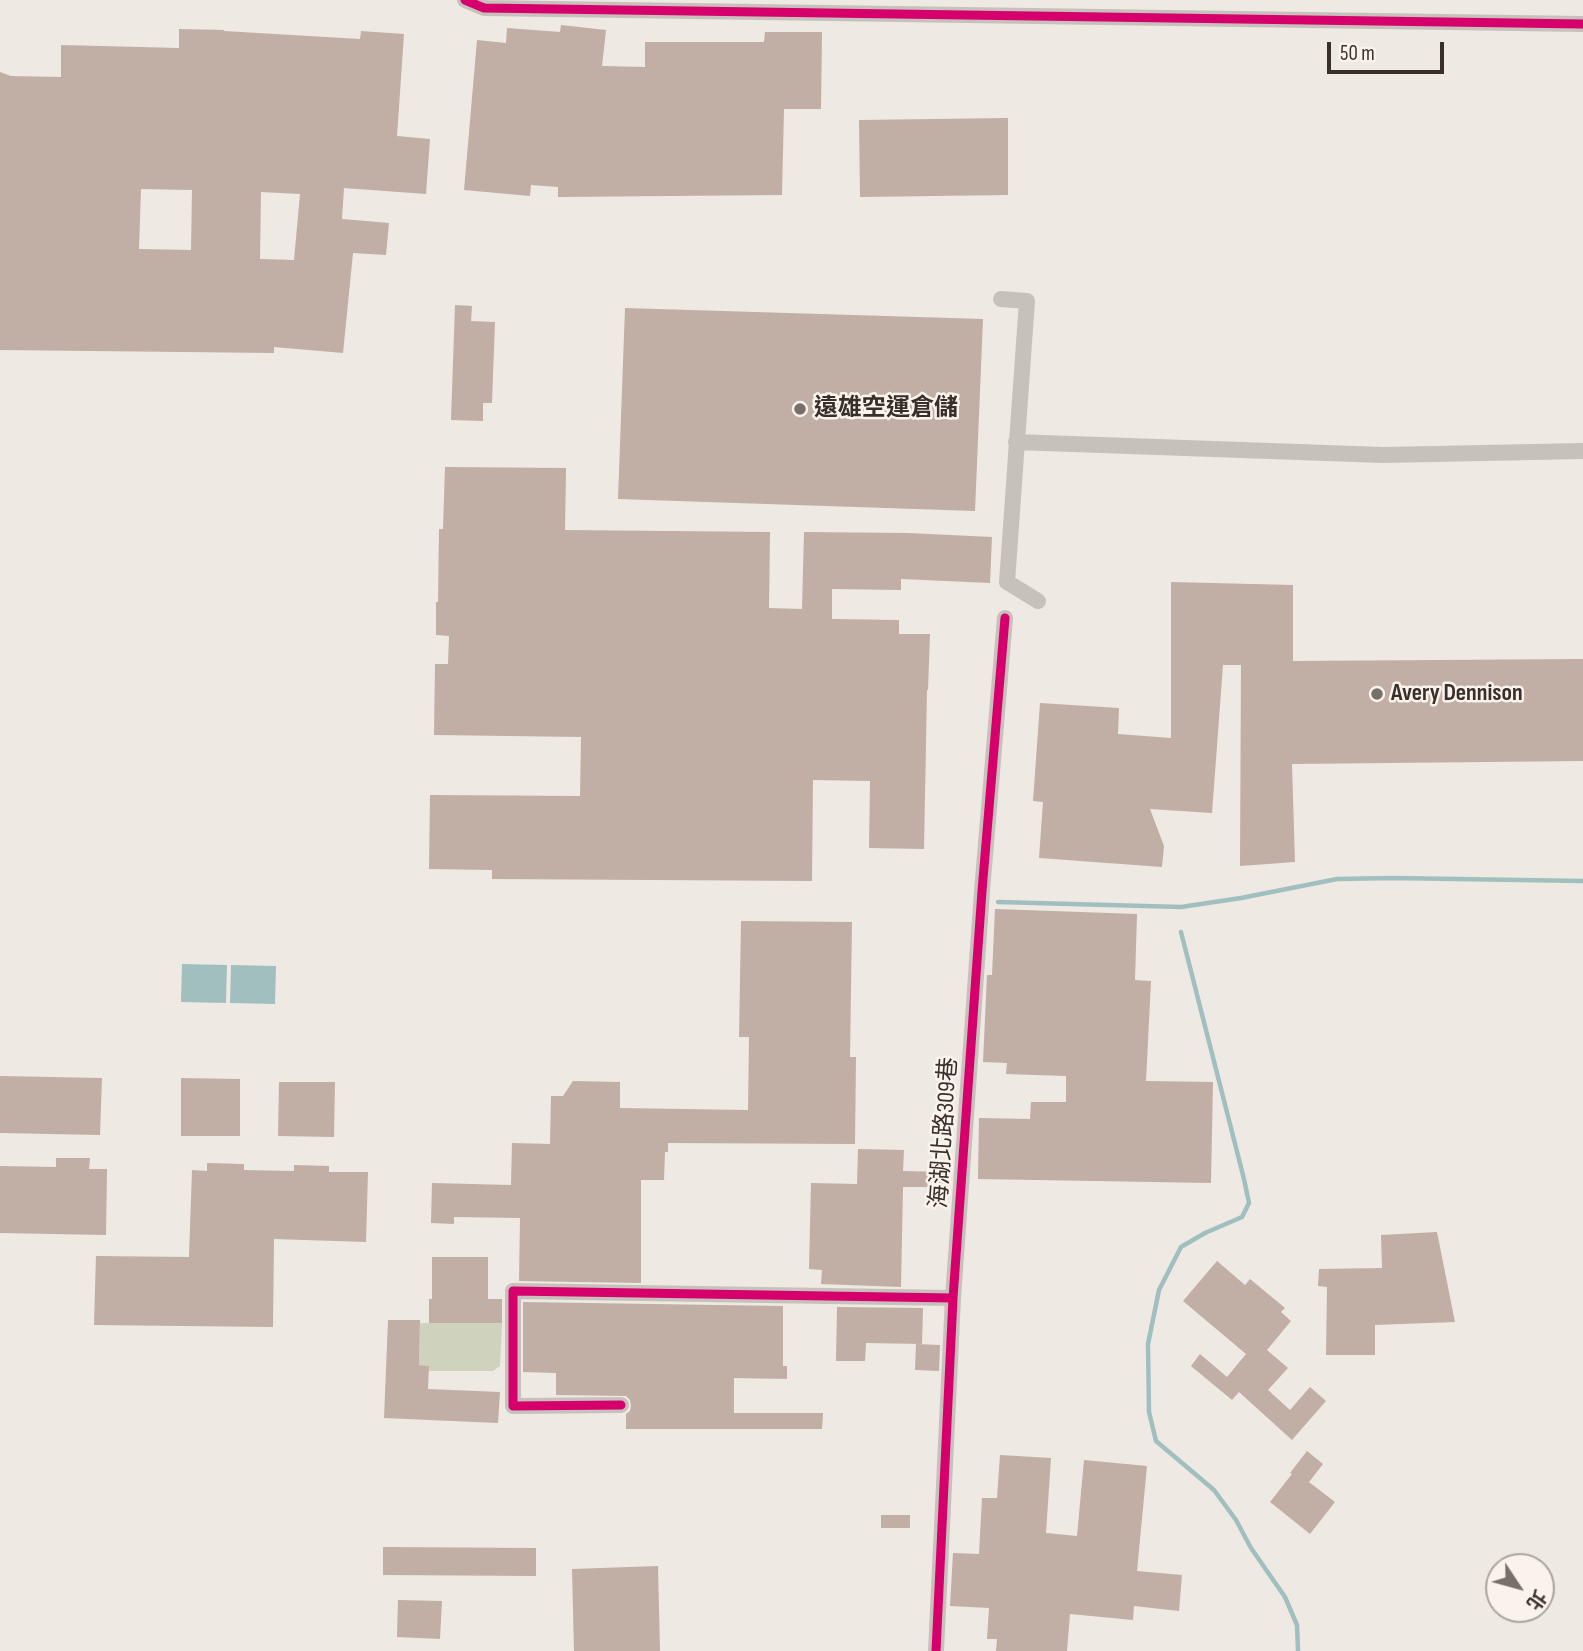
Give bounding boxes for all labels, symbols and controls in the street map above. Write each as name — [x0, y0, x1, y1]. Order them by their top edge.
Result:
scale bar — [1331, 28, 1448, 72]
text: 50 m — [1340, 41, 1375, 66]
place label: 遠雄空運倉儲 — [814, 395, 958, 423]
marker: 遠雄空運倉儲 — [792, 401, 808, 417]
place label: Avery Dennison — [1391, 680, 1523, 708]
marker: Avery Dennison — [1369, 686, 1385, 702]
street label: 海湖北路309巷 — [925, 1056, 965, 1210]
north arrow — [1485, 1553, 1555, 1623]
text: 北 — [1521, 1585, 1551, 1614]

